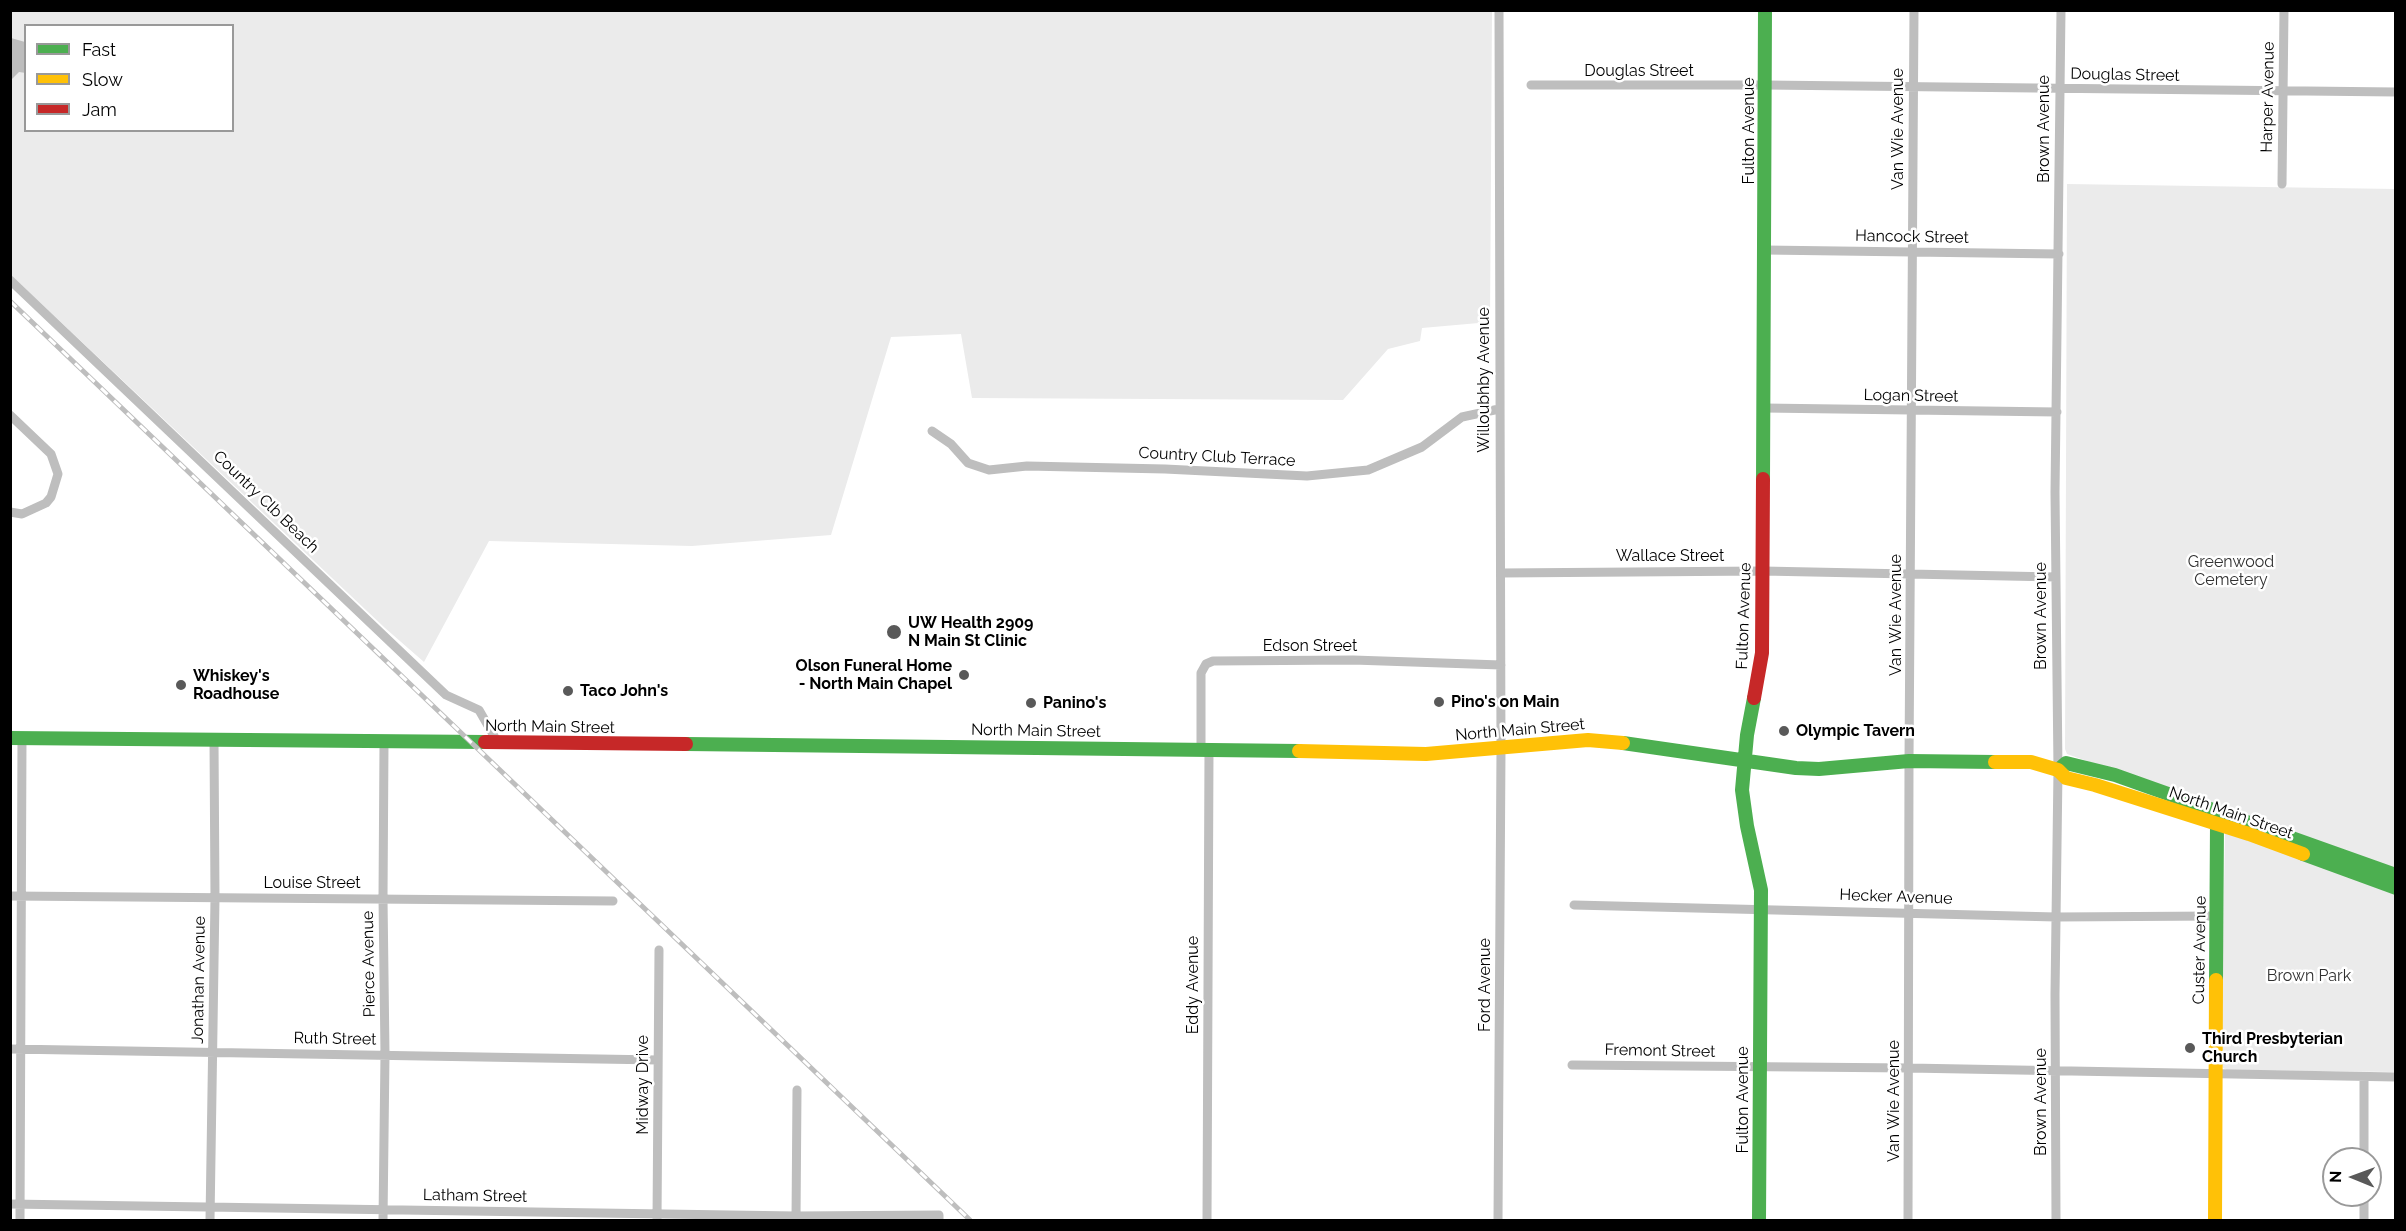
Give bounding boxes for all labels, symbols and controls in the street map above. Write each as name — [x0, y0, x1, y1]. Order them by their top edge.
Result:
legend — [24, 24, 234, 132]
text: Fast — [82, 39, 116, 60]
street label: Harper Avenue — [2257, 41, 2279, 153]
street label: Douglas Street — [1584, 61, 1694, 81]
street label: Douglas Street — [2070, 64, 2180, 86]
street label: Van Wie Avenue — [1888, 68, 1908, 190]
text: Slow — [82, 69, 123, 90]
street label: Brown Avenue — [2034, 75, 2054, 183]
street label: Fulton Avenue — [1739, 77, 1759, 185]
text: Jam — [82, 99, 117, 120]
street label: Hancock Street — [1855, 226, 1969, 248]
street label: Willoubhby Avenue — [1474, 307, 1494, 453]
street label: Logan Street — [1863, 386, 1959, 406]
street label: Country Club Terrace — [1138, 443, 1296, 471]
street label: Country Clb Beach — [209, 447, 323, 557]
street label: Wallace Street — [1616, 546, 1724, 566]
park label: Greenwood Cemetery — [2188, 552, 2274, 590]
street label: Van Wie Avenue — [1886, 554, 1906, 676]
street label: Fulton Avenue — [1733, 562, 1755, 670]
street label: Brown Avenue — [2031, 562, 2051, 670]
place label: UW Health 2909 N Main St Clinic — [908, 613, 1034, 651]
marker: UW Health 2909 N Main St Clinic — [885, 623, 903, 641]
street label: Edson Street — [1263, 636, 1357, 656]
place label: Olson Funeral Home - North Main Chapel — [796, 656, 952, 694]
place label: Whiskey's Roadhouse — [193, 666, 279, 704]
marker: Olson Funeral Home - North Main Chapel — [957, 668, 971, 682]
marker: Whiskey's Roadhouse — [174, 678, 188, 692]
place label: Taco John's — [580, 681, 668, 701]
marker: Taco John's — [561, 684, 575, 698]
place label: Pino's on Main — [1451, 692, 1559, 712]
place label: Panino's — [1043, 693, 1106, 713]
marker: Pino's on Main — [1432, 695, 1446, 709]
marker: Panino's — [1024, 696, 1038, 710]
street label: North Main Street — [1454, 715, 1586, 745]
street label: North Main Street — [485, 716, 615, 738]
street label: North Main Street — [971, 720, 1101, 742]
place label: Olympic Tavern — [1796, 721, 1915, 741]
marker: Olympic Tavern — [1777, 724, 1791, 738]
street label: North Main Street — [2166, 783, 2296, 843]
street label: Louise Street — [263, 873, 361, 893]
street label: Hecker Avenue — [1839, 885, 1953, 909]
street label: Custer Avenue — [2189, 896, 2211, 1004]
street label: Pierce Avenue — [358, 911, 380, 1017]
street label: Jonathan Avenue — [188, 916, 210, 1044]
street label: Eddy Avenue — [1183, 936, 1203, 1034]
street label: Ford Avenue — [1475, 938, 1495, 1032]
park label: Brown Park — [2267, 966, 2351, 986]
street label: Ruth Street — [293, 1029, 377, 1049]
place label: Third Presbyterian Church — [2202, 1029, 2343, 1067]
street label: Midway Drive — [633, 1035, 653, 1135]
street label: Fremont Street — [1604, 1040, 1716, 1062]
street label: Van Wie Avenue — [1884, 1040, 1904, 1162]
marker: Third Presbyterian Church — [2183, 1041, 2197, 1055]
street label: Fulton Avenue — [1733, 1046, 1753, 1154]
street label: Brown Avenue — [2031, 1048, 2051, 1156]
north arrow — [2322, 1147, 2382, 1207]
text: N — [2326, 1170, 2345, 1183]
street label: Latham Street — [423, 1185, 527, 1207]

